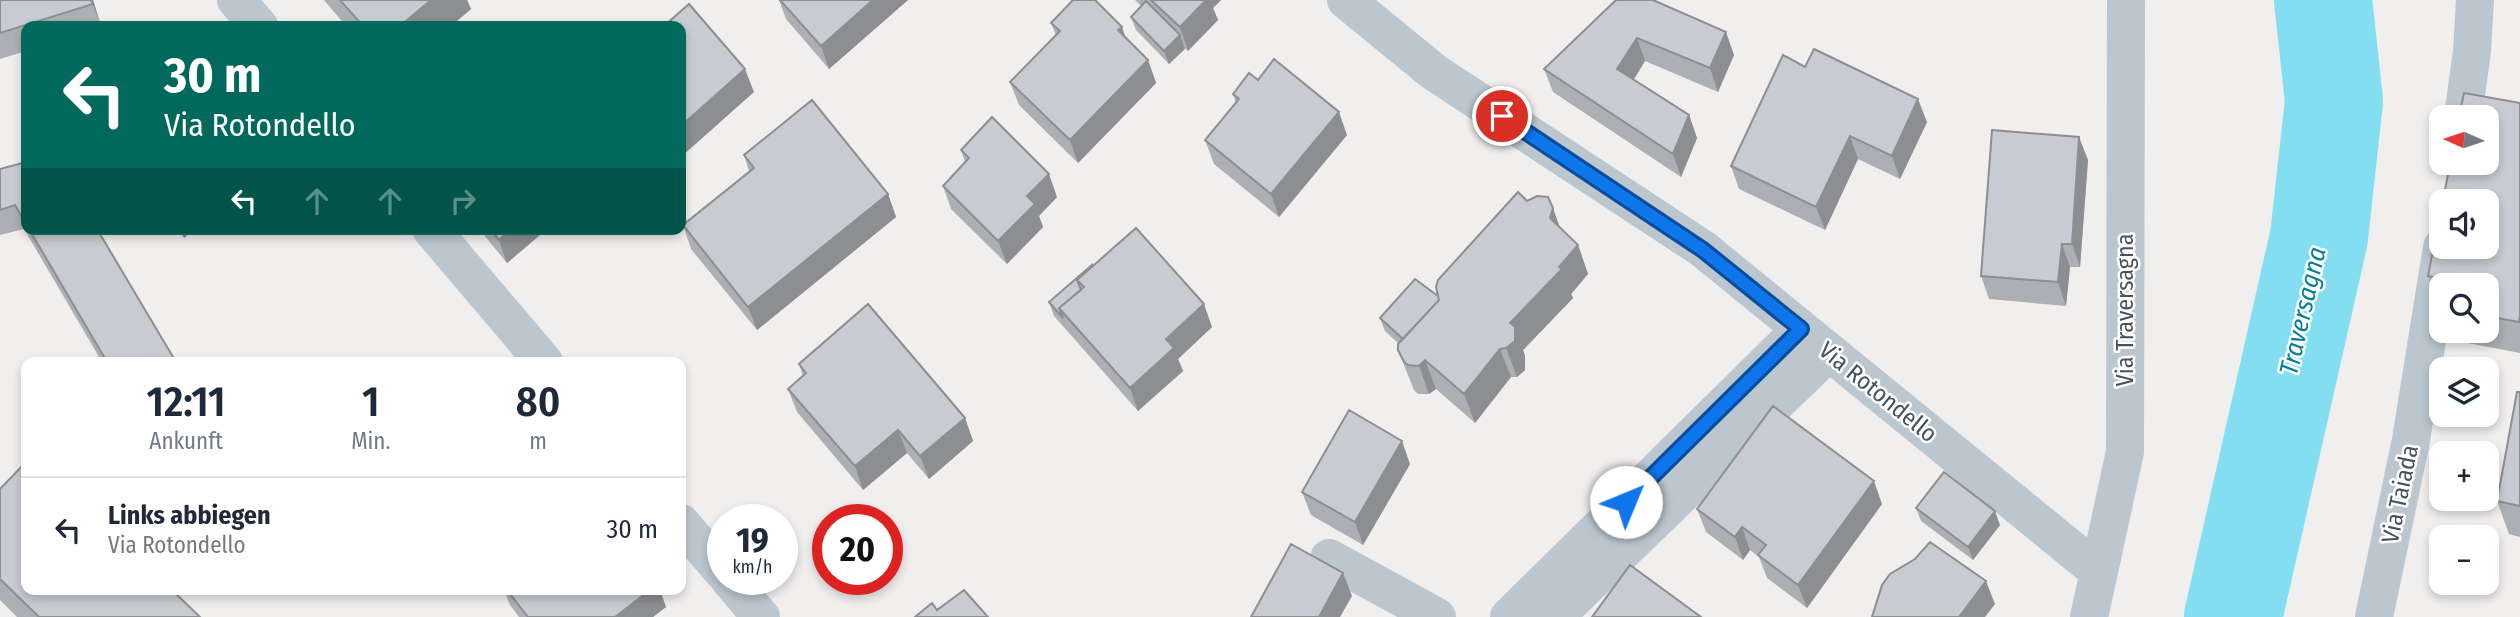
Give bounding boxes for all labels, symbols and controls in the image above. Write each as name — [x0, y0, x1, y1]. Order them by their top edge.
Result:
text: 30 m — [164, 46, 262, 105]
icon: left — [49, 49, 140, 140]
pin — [1472, 86, 1532, 146]
icon: arrive — [1483, 97, 1521, 135]
north arrow — [2429, 105, 2499, 175]
map controls — [2429, 105, 2499, 595]
text: Via Rotondello — [164, 106, 356, 144]
icon: left — [225, 182, 263, 220]
icon: ahead — [298, 182, 336, 220]
icon: ahead — [371, 182, 409, 220]
icon: right — [444, 182, 482, 220]
button: sound — [2429, 189, 2499, 259]
street label: Via Traversagna — [2111, 234, 2139, 386]
water label: Traversagna — [2273, 244, 2333, 378]
button: search — [2429, 273, 2499, 343]
street label: Via Rotondello — [1813, 336, 1943, 448]
button: layers — [2429, 357, 2499, 427]
text: 12:11 — [147, 377, 226, 427]
text: 1 — [362, 377, 379, 427]
text: 80 — [516, 377, 560, 427]
text: Ankunft — [149, 427, 223, 455]
text: Min. — [351, 427, 390, 455]
text: m — [529, 427, 547, 455]
button: + — [2429, 441, 2499, 511]
street label: Via Taiada — [2376, 442, 2424, 546]
position arrow — [1589, 465, 1663, 539]
text: Links abbiegen — [108, 500, 271, 531]
speed limit sign: 20 — [812, 504, 903, 595]
icon: left — [49, 511, 87, 549]
text: 30 m — [607, 514, 658, 545]
text: 19 — [736, 519, 769, 561]
button: − — [2429, 525, 2499, 595]
text: Via Rotondello — [108, 531, 246, 559]
text: km/h — [732, 556, 773, 578]

